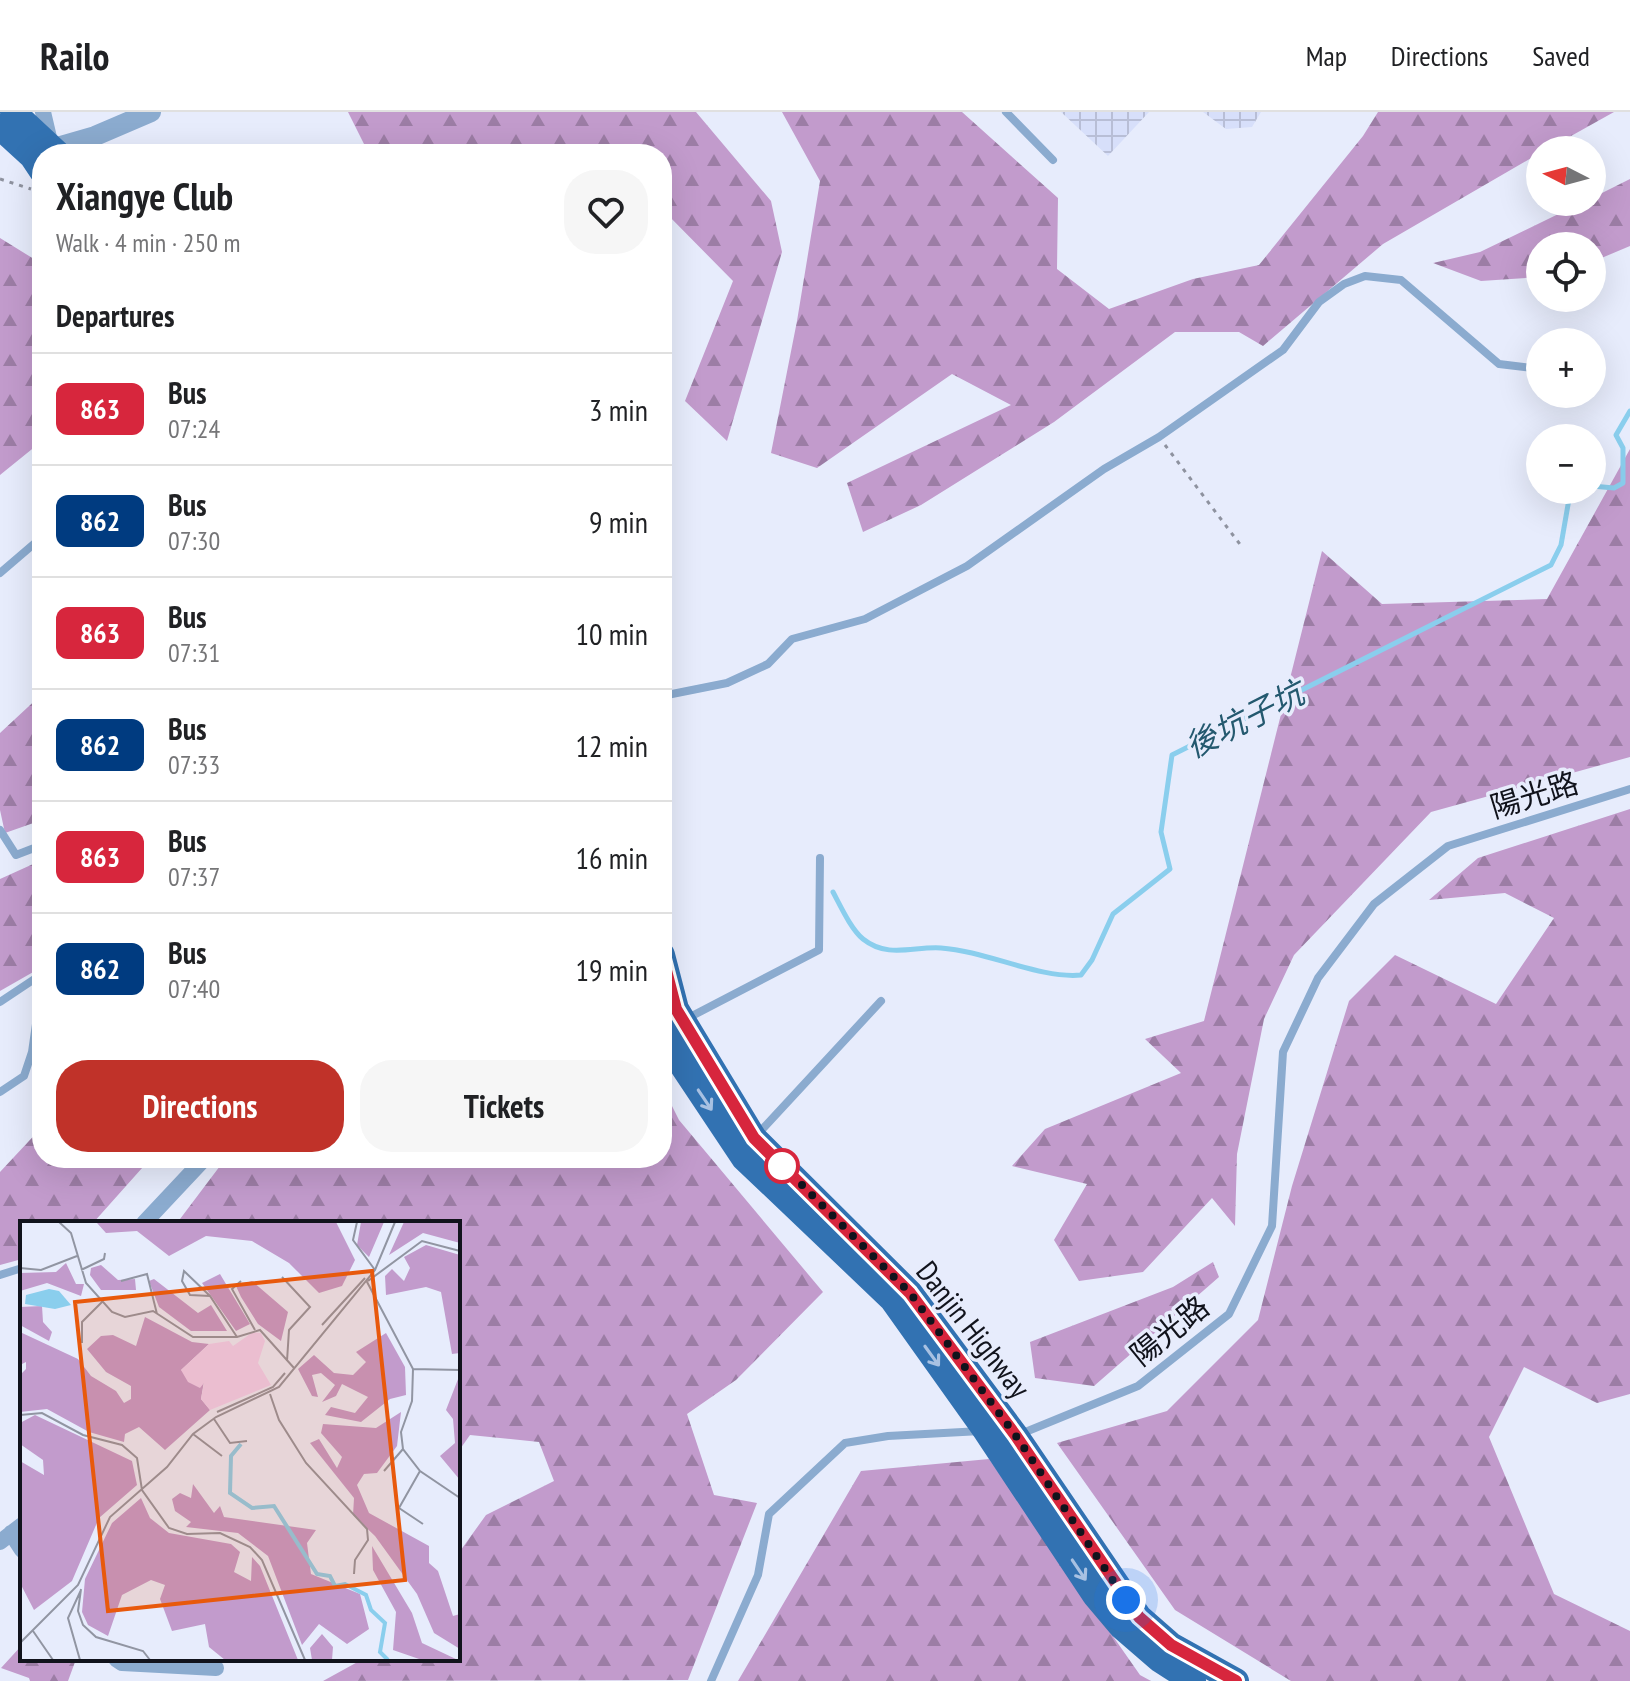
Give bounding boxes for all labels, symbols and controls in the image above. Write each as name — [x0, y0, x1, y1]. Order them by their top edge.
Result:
text: Railo — [40, 31, 110, 80]
text: Map — [1306, 37, 1347, 74]
text: Directions — [1391, 37, 1488, 74]
text: Saved — [1532, 37, 1590, 74]
north arrow — [1526, 136, 1606, 216]
map controls — [1526, 136, 1606, 504]
button: heart — [564, 170, 648, 254]
text: Xiangye Club — [56, 171, 233, 220]
text: Walk · 4 min · 250 m — [56, 226, 240, 259]
button: locate — [1526, 232, 1606, 312]
text: Departures — [56, 296, 174, 335]
button: + — [1526, 328, 1606, 408]
text: Bus — [168, 373, 207, 412]
text: 863 — [80, 390, 120, 427]
text: 3 min — [589, 390, 648, 429]
text: 07:24 — [168, 412, 220, 445]
button: − — [1526, 424, 1606, 504]
text: Bus — [168, 485, 207, 524]
text: 862 — [80, 502, 120, 539]
text: 9 min — [589, 502, 648, 541]
text: 07:30 — [168, 524, 220, 557]
text: Bus — [168, 597, 207, 636]
text: 863 — [80, 614, 120, 651]
text: 10 min — [575, 614, 648, 653]
text: 07:31 — [168, 636, 220, 669]
water label: 後坑子坑 — [1177, 669, 1314, 767]
text: Bus — [168, 709, 207, 748]
text: 862 — [80, 726, 120, 763]
text: 12 min — [575, 726, 648, 765]
text: 07:33 — [168, 748, 220, 781]
street label: 陽光路 — [1485, 762, 1583, 826]
text: Bus — [168, 821, 207, 860]
text: 863 — [80, 838, 120, 875]
text: 16 min — [575, 838, 648, 877]
text: 07:37 — [168, 860, 220, 893]
text: Bus — [168, 933, 207, 972]
text: 862 — [80, 950, 120, 987]
text: 19 min — [575, 950, 648, 989]
text: 07:40 — [168, 972, 220, 1005]
button: Directions — [56, 1060, 344, 1152]
button: Tickets — [360, 1060, 648, 1152]
one-way arrow — [697, 1088, 713, 1110]
unlabelled marker — [765, 1149, 799, 1183]
inset map — [20, 1221, 460, 1661]
street label: Danjin Highway — [908, 1253, 1040, 1406]
street label: 陽光路 — [1122, 1287, 1216, 1373]
one-way arrow — [924, 1344, 941, 1366]
one-way arrow — [1071, 1559, 1087, 1581]
your location — [1106, 1580, 1146, 1620]

